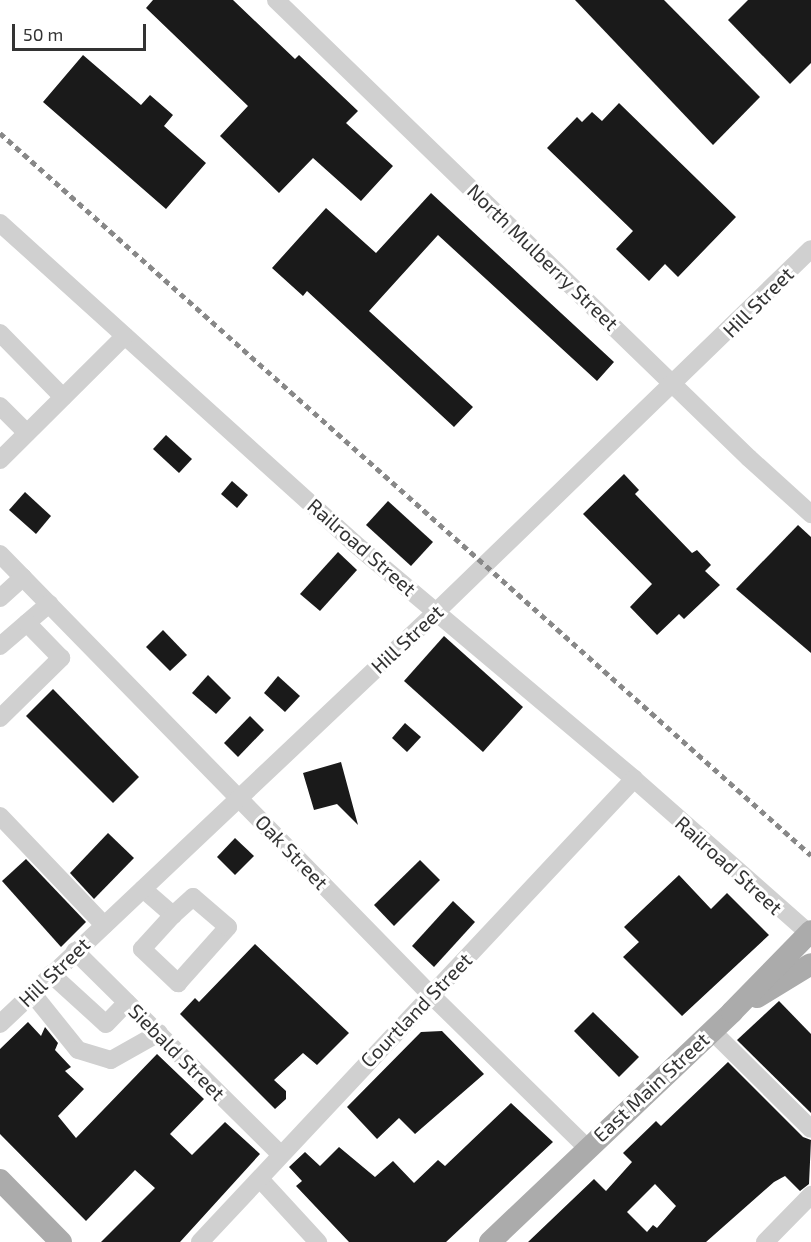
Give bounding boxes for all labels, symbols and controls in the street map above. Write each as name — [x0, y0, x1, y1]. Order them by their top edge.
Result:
scale bar — [15, 12, 148, 50]
text: 50 m — [23, 23, 63, 45]
street label: North Mulberry Street — [462, 179, 624, 335]
street label: Hill Street — [718, 262, 798, 342]
street label: Railroad Street — [303, 493, 421, 601]
street label: Hill Street — [366, 599, 448, 679]
street label: Oak Street — [251, 810, 333, 894]
street label: Railroad Street — [670, 811, 788, 919]
street label: Hill Street — [13, 932, 95, 1012]
street label: Courtland Street — [355, 948, 477, 1072]
street label: Siebald Street — [124, 999, 230, 1105]
street label: East Main Street — [588, 1027, 714, 1147]

